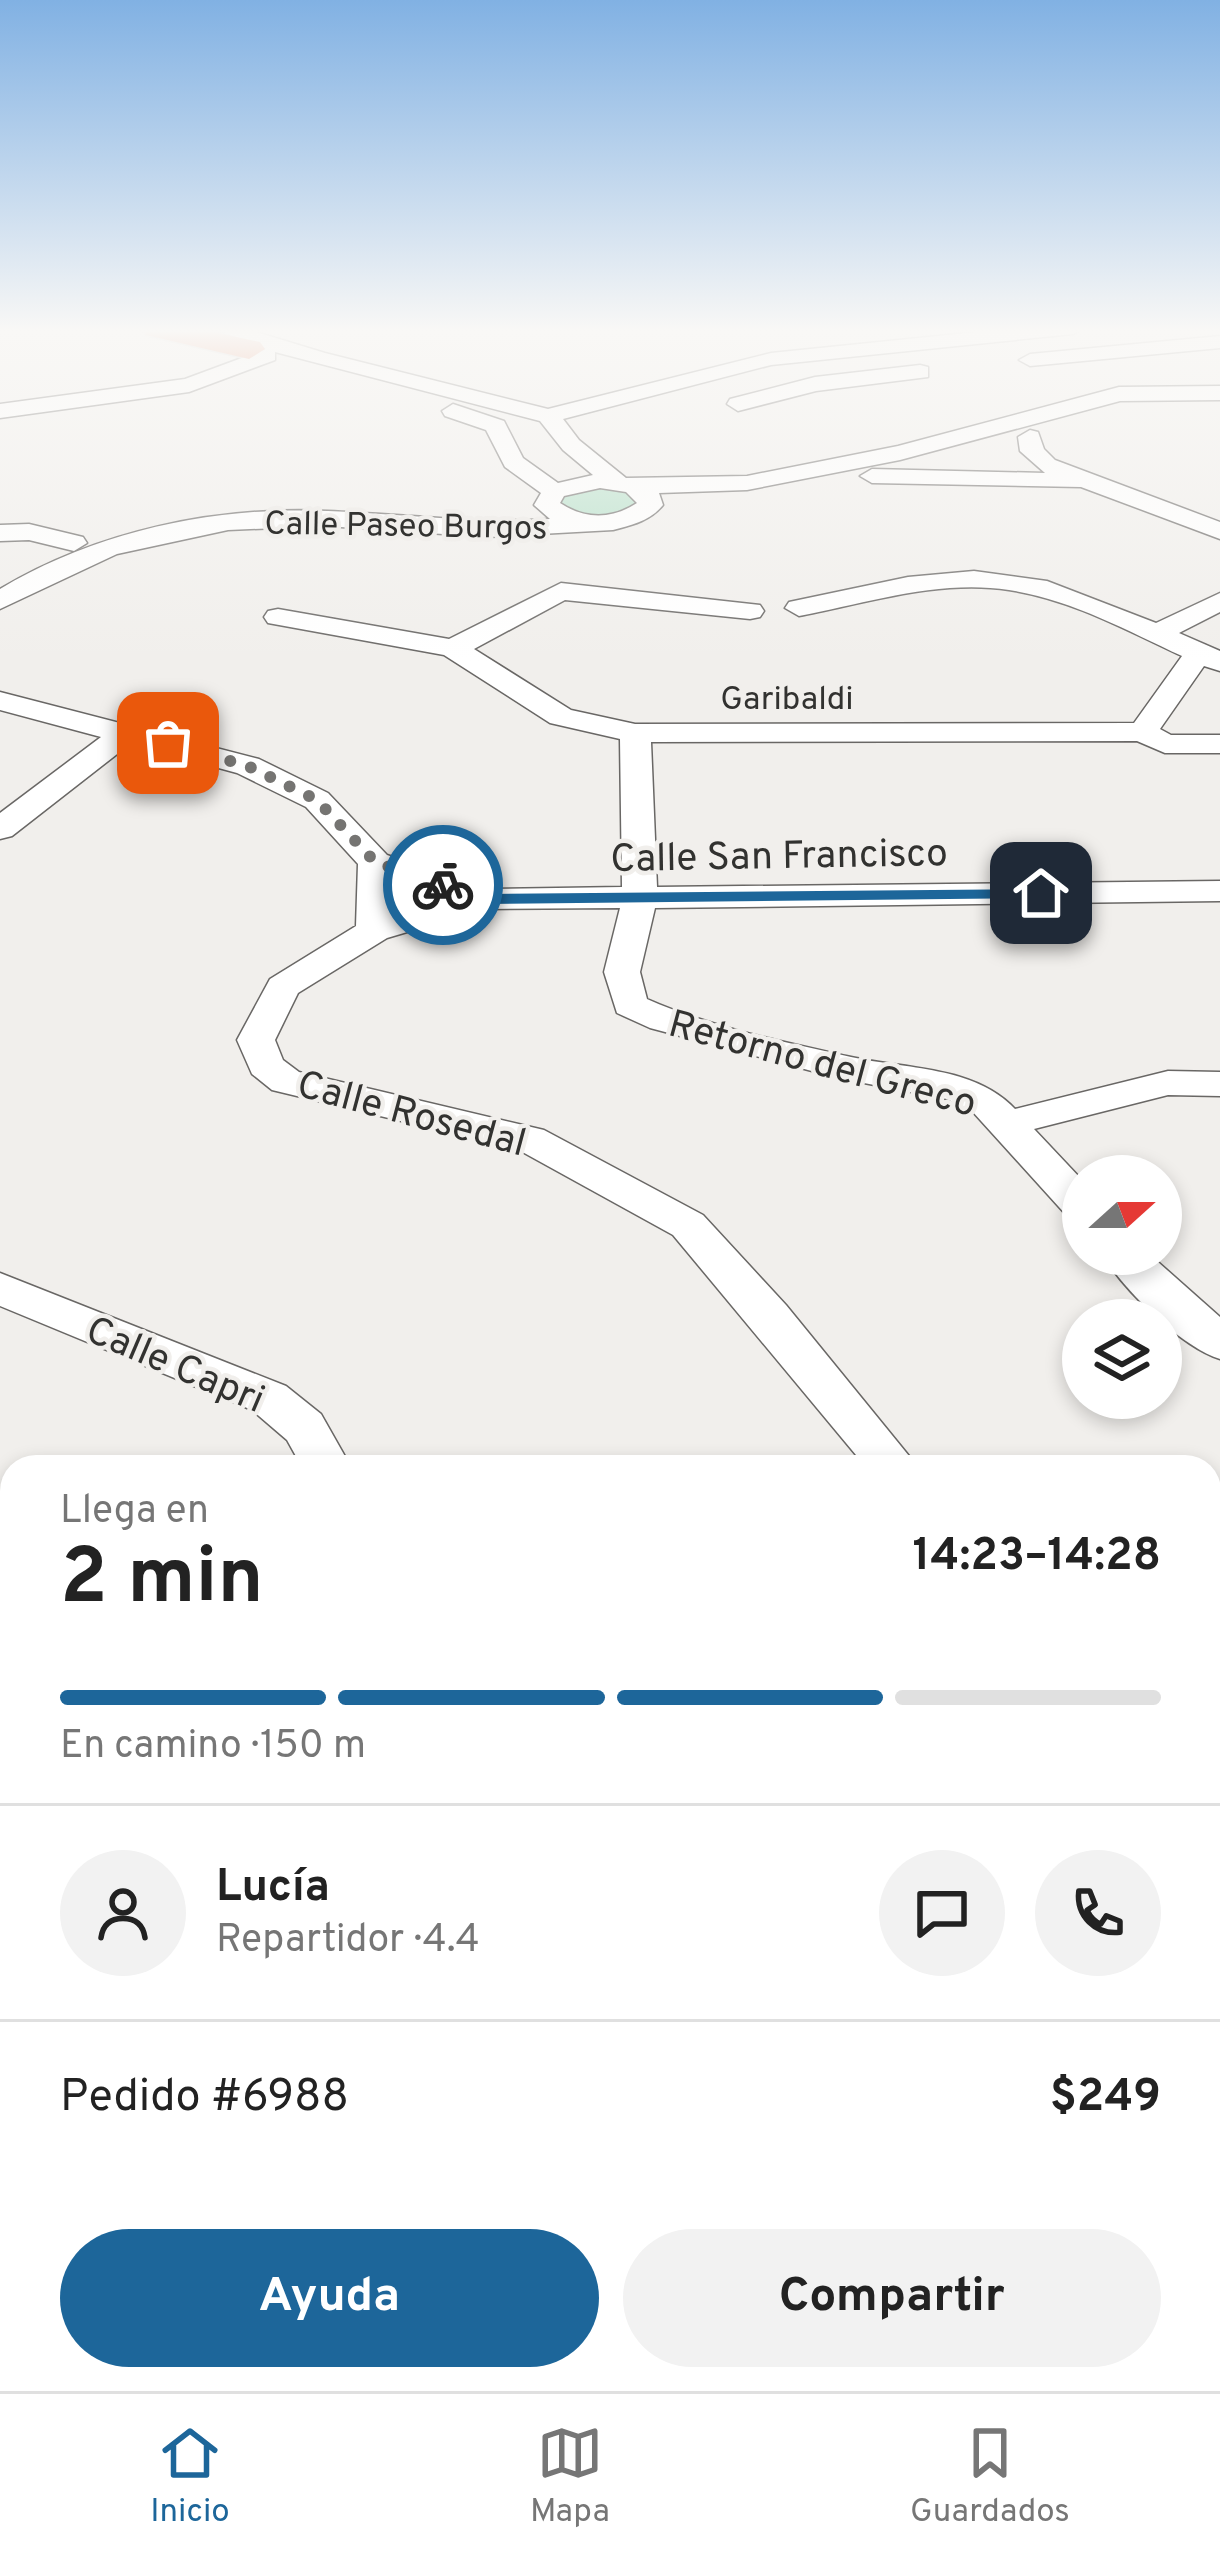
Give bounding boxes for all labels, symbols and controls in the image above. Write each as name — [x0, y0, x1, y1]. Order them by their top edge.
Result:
street label: Calle Paseo Burgos — [264, 505, 548, 551]
street label: Garibaldi — [720, 680, 854, 722]
pin — [117, 692, 219, 794]
icon: bag — [135, 710, 201, 776]
courier — [383, 825, 503, 945]
street label: Calle San Francisco — [610, 831, 948, 886]
pin — [990, 842, 1092, 944]
icon: bike — [410, 852, 476, 918]
icon: home — [1008, 860, 1074, 926]
street label: Retorno del Greco — [663, 1002, 981, 1131]
street label: Calle Rosedal — [291, 1062, 531, 1170]
north arrow — [1062, 1155, 1182, 1275]
map controls — [1062, 1155, 1182, 1419]
button: layers — [1062, 1299, 1182, 1419]
street label: Calle Capri — [78, 1308, 271, 1427]
text: Llega en — [60, 1488, 209, 1537]
text: 14:23–14:28 — [913, 1529, 1161, 1586]
text: 2 min — [60, 1532, 264, 1631]
text: En camino · 150 m — [60, 1723, 366, 1772]
button: person — [60, 1850, 186, 1976]
button: chat — [879, 1850, 1005, 1976]
button: phone — [1035, 1850, 1161, 1976]
text: Lucía — [216, 1860, 330, 1917]
text: Repartidor · 4.4 — [216, 1917, 480, 1966]
text: Pedido #6988 — [60, 2070, 349, 2127]
text: $249 — [1050, 2070, 1161, 2127]
button: Ayuda — [60, 2229, 599, 2367]
button: Compartir — [623, 2229, 1161, 2367]
tab: Inicio — [150, 2420, 230, 2534]
tab: Mapa — [530, 2420, 610, 2534]
tab: Guardados — [910, 2420, 1070, 2534]

